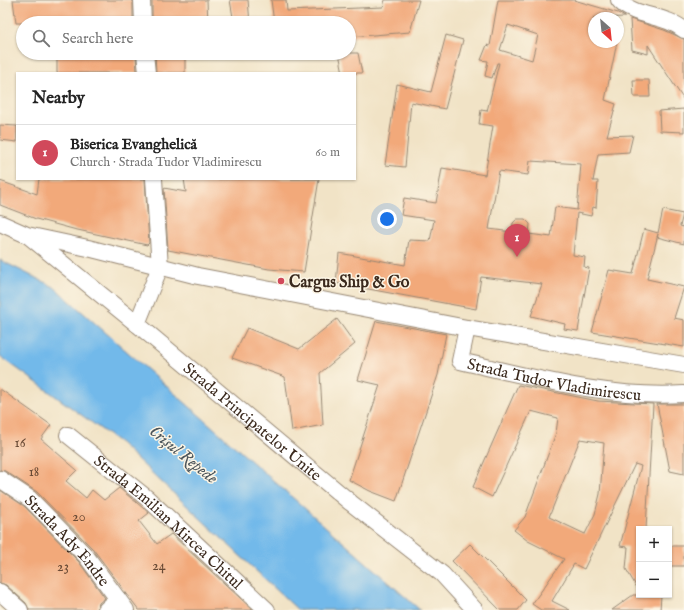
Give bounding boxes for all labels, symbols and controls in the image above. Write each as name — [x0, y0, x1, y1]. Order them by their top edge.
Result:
north arrow — [588, 12, 624, 48]
search box — [16, 16, 356, 60]
icon: search — [30, 27, 52, 49]
text: Search here — [62, 29, 133, 48]
text: Nearby — [32, 88, 85, 109]
text: Biserica Evanghelică — [70, 135, 197, 154]
text: 1 — [43, 144, 47, 161]
text: 60 m — [315, 144, 340, 161]
text: Church · Strada Tudor Vladimirescu — [70, 154, 262, 171]
your location — [377, 209, 397, 229]
pin: 1 — [504, 224, 530, 257]
place label: Cargus Ship & Go — [289, 273, 410, 293]
marker: Cargus Ship & Go — [276, 276, 286, 286]
street label: Strada Tudor Vladimirescu — [465, 355, 642, 406]
street label: Strada Principatelor Unite — [178, 359, 325, 486]
water label: Crișul Repede — [145, 421, 222, 489]
house number: 16 — [14, 434, 27, 452]
street label: Strada Emilian Mircea Chitul — [89, 452, 247, 595]
house number: 18 — [29, 463, 39, 481]
street label: Strada Ady Endre — [19, 491, 113, 591]
house number: 20 — [72, 508, 86, 526]
map controls — [636, 526, 672, 598]
button: + — [636, 526, 672, 562]
house number: 24 — [152, 557, 166, 575]
house number: 23 — [57, 558, 69, 576]
button: − — [636, 562, 672, 598]

